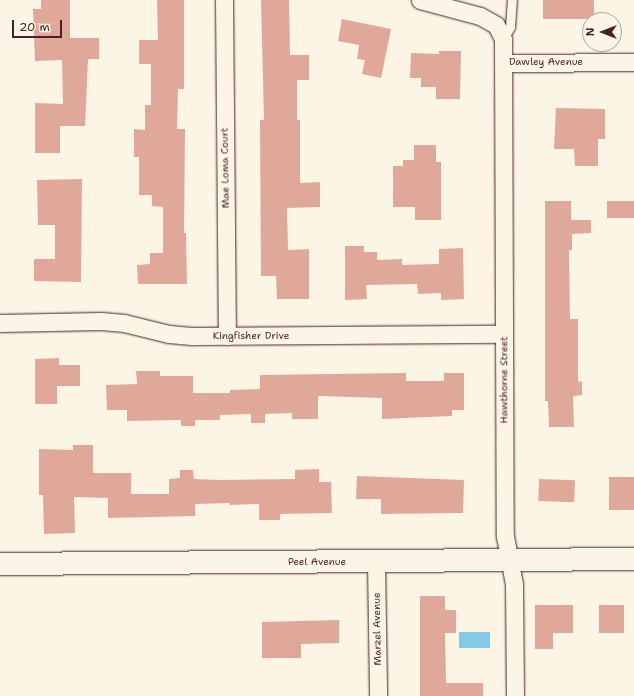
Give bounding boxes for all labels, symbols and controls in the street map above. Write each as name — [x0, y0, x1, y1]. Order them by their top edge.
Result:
scale bar — [14, 12, 64, 38]
north arrow — [582, 12, 622, 52]
text: 20 m — [19, 19, 50, 35]
text: N — [583, 28, 598, 36]
street label: Dawley Avenue — [509, 56, 583, 68]
street label: Mae Loma Court — [218, 128, 232, 208]
street label: Kingfisher Drive — [213, 330, 289, 342]
street label: Hawthorne Street — [498, 336, 510, 424]
street label: Peel Avenue — [288, 556, 346, 568]
street label: Marzel Avenue — [370, 592, 384, 666]

